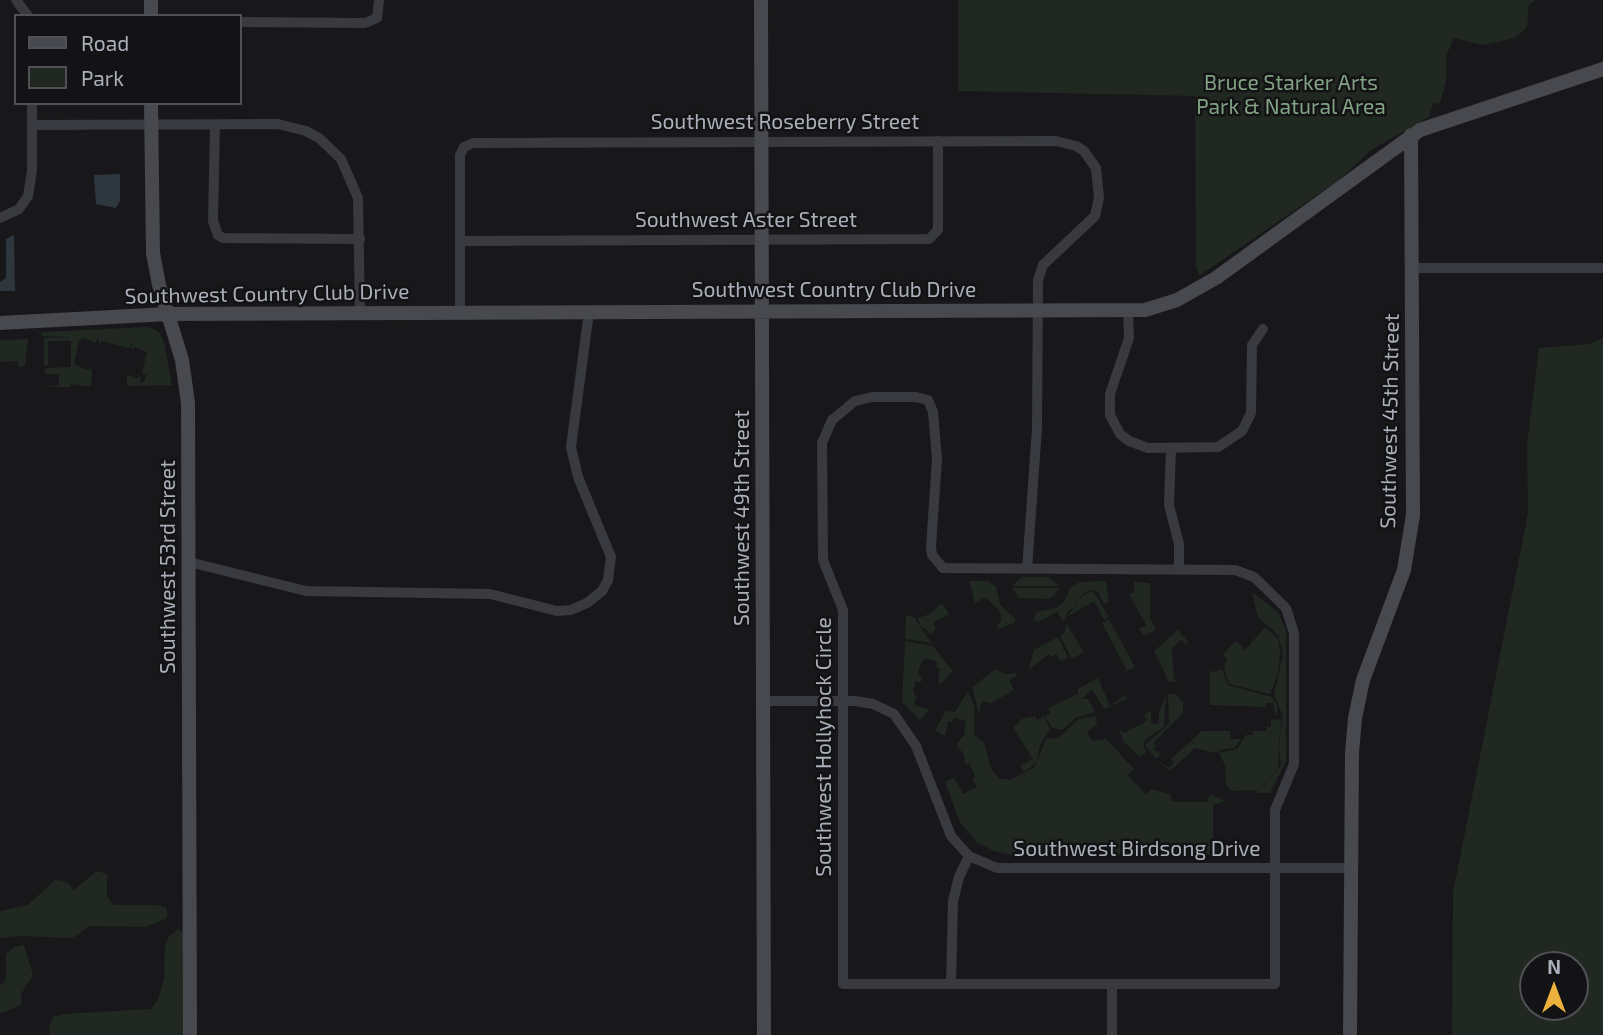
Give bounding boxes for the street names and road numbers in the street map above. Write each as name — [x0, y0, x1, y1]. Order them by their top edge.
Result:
street label: Southwest Roseberry Street — [651, 109, 919, 135]
street label: Southwest Aster Street — [635, 207, 857, 233]
street label: Southwest Country Club Drive — [692, 277, 976, 303]
street label: Southwest Country Club Drive — [124, 279, 410, 309]
street label: Southwest 45th Street — [1376, 313, 1404, 529]
street label: Southwest 49th Street — [729, 410, 755, 626]
street label: Southwest 53rd Street — [155, 460, 181, 674]
street label: Southwest Hollyhock Circle — [811, 617, 837, 877]
street label: Southwest Birdsong Drive — [1013, 836, 1261, 862]

